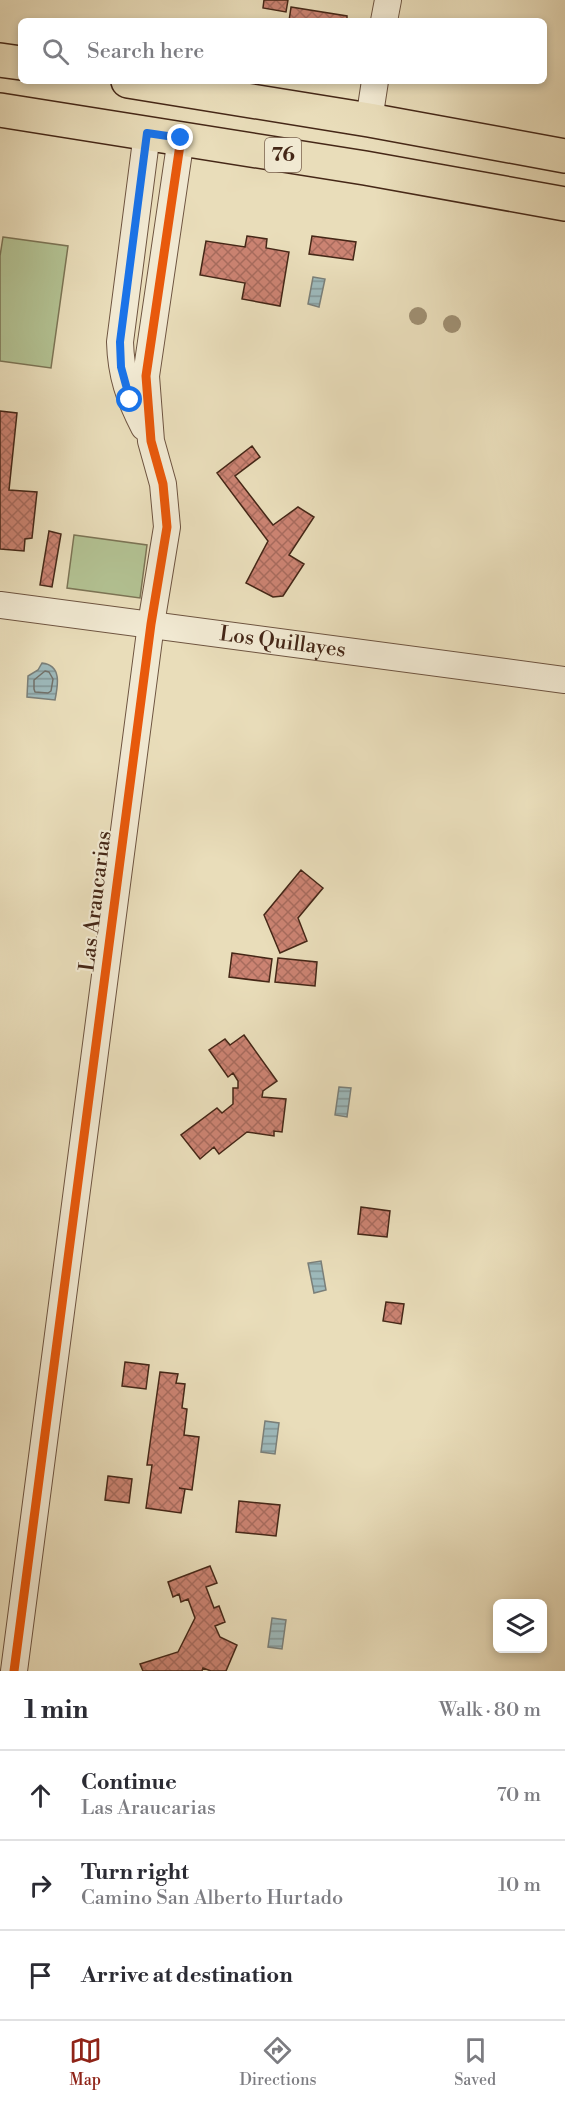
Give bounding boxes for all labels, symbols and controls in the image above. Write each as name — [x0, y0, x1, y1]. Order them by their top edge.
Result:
search box — [18, 18, 547, 84]
icon: search — [39, 35, 72, 68]
text: Search here — [87, 38, 204, 65]
route end — [167, 124, 193, 150]
road number: 76 — [265, 138, 301, 172]
route start — [116, 386, 142, 412]
street label: Los Quillayes — [218, 621, 347, 664]
street label: Las Araucarias — [74, 829, 118, 973]
map controls — [493, 1599, 547, 1653]
button: layers — [493, 1599, 547, 1653]
text: 1 min — [24, 1694, 89, 1726]
text: Walk · 80 m — [439, 1698, 541, 1723]
text: Continue — [81, 1769, 177, 1796]
icon: ahead — [24, 1779, 57, 1812]
text: 70 m — [497, 1783, 541, 1808]
text: Las Araucarias — [81, 1796, 216, 1821]
text: Turn right — [81, 1859, 189, 1886]
icon: right — [24, 1869, 57, 1902]
text: 10 m — [498, 1873, 541, 1898]
text: Camino San Alberto Hurtado — [81, 1886, 343, 1911]
icon: arrive — [24, 1959, 57, 1992]
text: Arrive at destination — [81, 1962, 293, 1989]
tab: Map — [69, 2034, 102, 2090]
tab: Directions — [239, 2034, 317, 2090]
tab: Saved — [454, 2034, 496, 2090]

